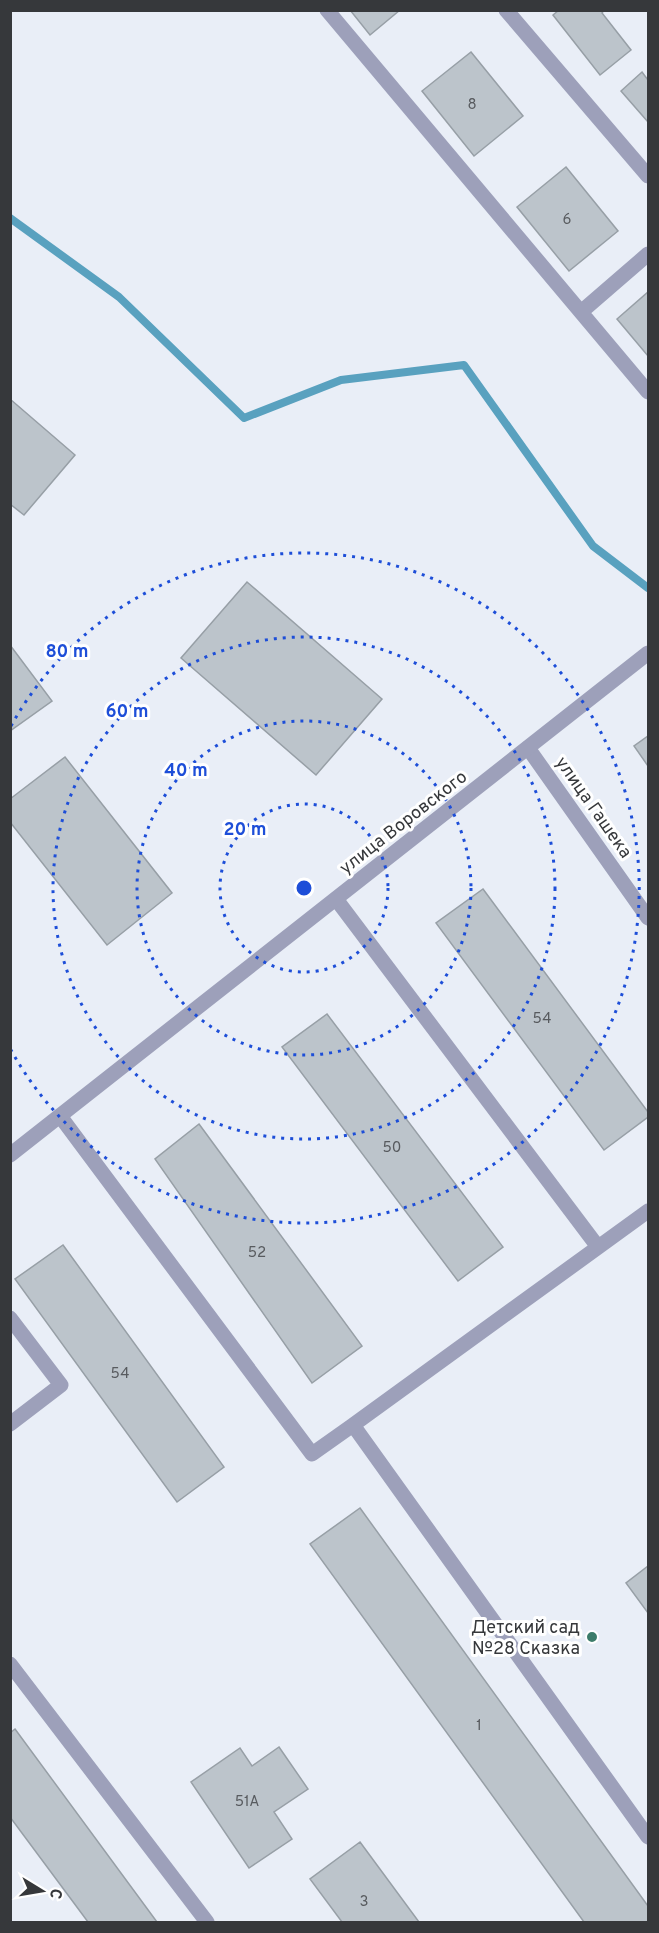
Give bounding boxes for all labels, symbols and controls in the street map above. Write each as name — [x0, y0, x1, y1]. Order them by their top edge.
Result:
house number: 8 — [467, 96, 477, 115]
house number: 6 — [563, 211, 572, 230]
text: 80 m — [45, 641, 89, 664]
text: 60 m — [105, 701, 149, 724]
street label: улица Гашека — [549, 753, 636, 863]
text: 40 m — [164, 760, 208, 783]
street label: улица Воровского — [335, 766, 472, 880]
text: 20 m — [223, 819, 267, 842]
centre of rings — [294, 878, 314, 898]
house number: 54 — [533, 1010, 551, 1029]
house number: 50 — [383, 1139, 401, 1158]
house number: 52 — [248, 1244, 266, 1263]
house number: 54 — [111, 1365, 129, 1384]
place label: Детский сад №28 Сказка — [471, 1617, 580, 1661]
marker: Детский сад №28 Сказка — [585, 1630, 599, 1644]
house number: 1 — [476, 1717, 482, 1736]
house number: 51А — [235, 1793, 259, 1812]
north arrow — [12, 1861, 72, 1921]
text: С — [44, 1887, 66, 1900]
house number: 3 — [359, 1893, 369, 1912]

